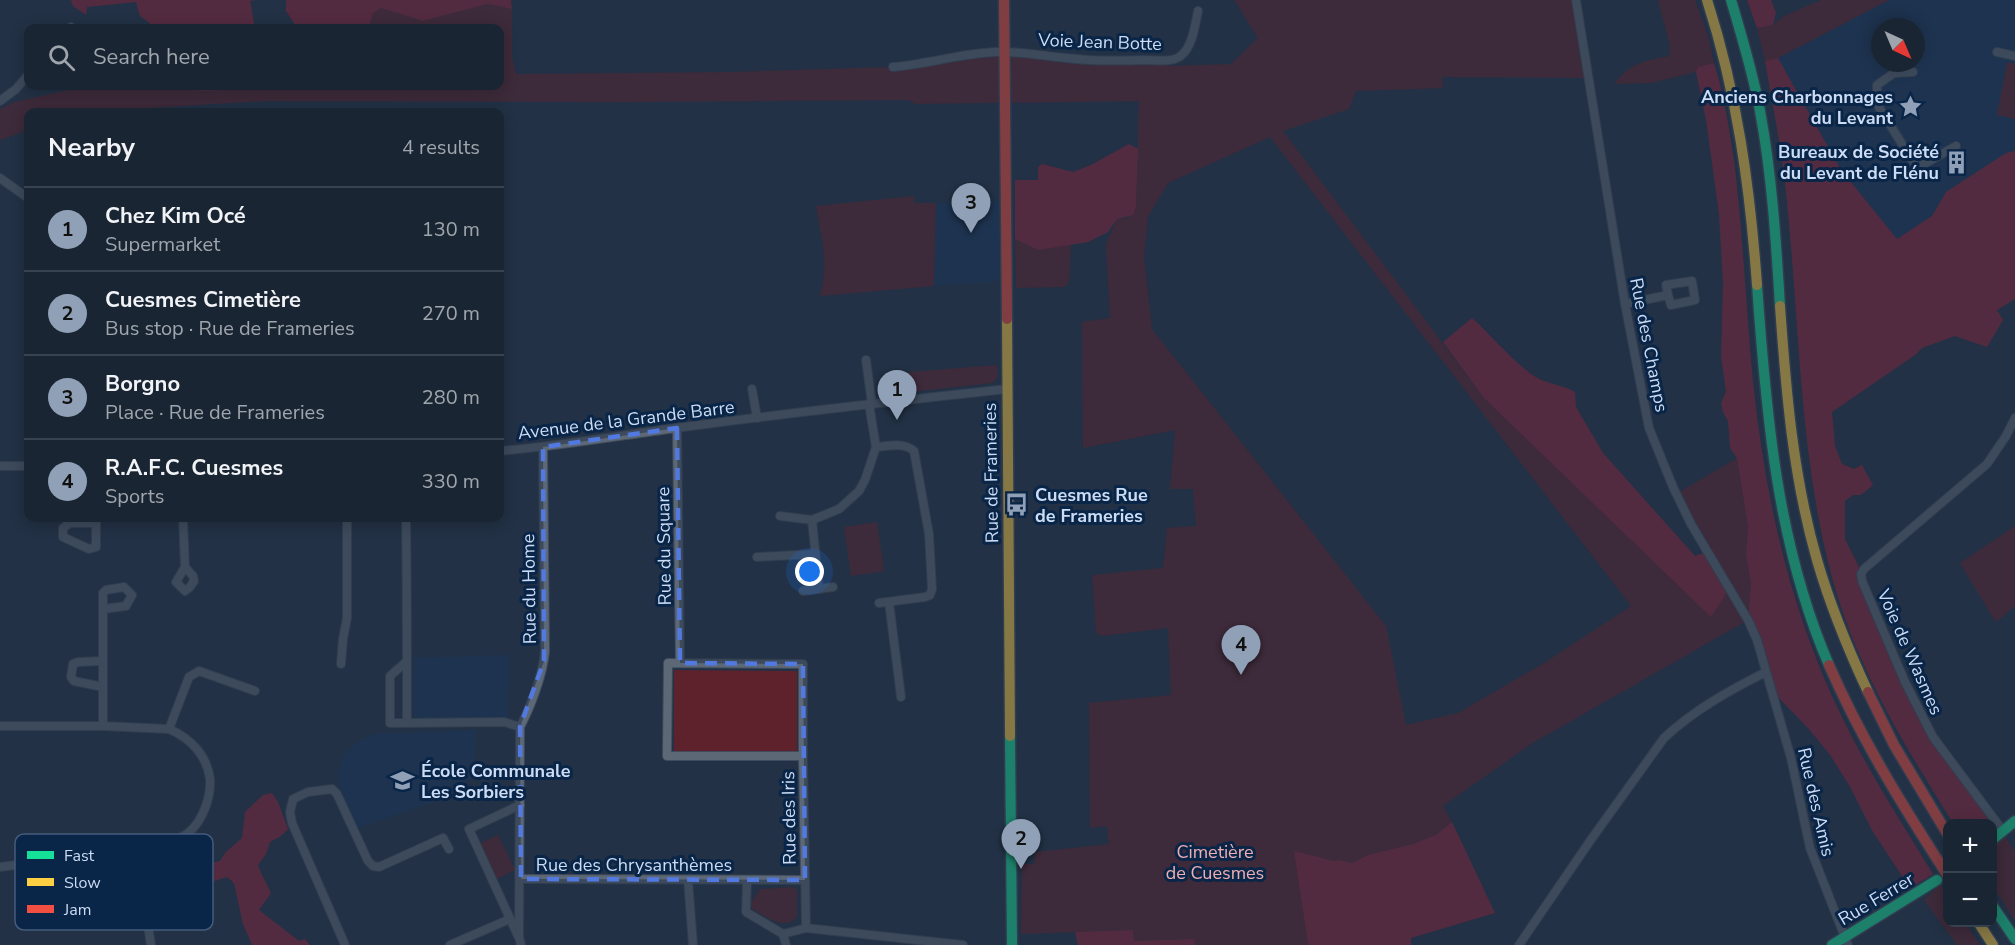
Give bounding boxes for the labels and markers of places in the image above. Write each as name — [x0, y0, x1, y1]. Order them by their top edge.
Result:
place label: Anciens Charbonnages du Levant — [1701, 85, 1893, 130]
place icon: Anciens Charbonnages du Levant — [1898, 94, 1924, 120]
place label: Bureaux de Société du Levant de Flénu — [1778, 140, 1939, 185]
building icon: Bureaux de Société du Levant de Flénu — [1944, 149, 1970, 175]
pin: 3 — [952, 184, 990, 233]
pin: 1 — [878, 370, 916, 420]
place label: Cuesmes Rue de Frameries — [1035, 483, 1148, 528]
bus stop icon: Cuesmes Rue de Frameries — [1004, 492, 1030, 518]
pin: 4 — [1222, 626, 1260, 675]
place label: École Communale Les Sorbiers — [421, 759, 571, 804]
school or university icon: École Communale Les Sorbiers — [390, 768, 416, 794]
pin: 2 — [1002, 820, 1040, 869]

